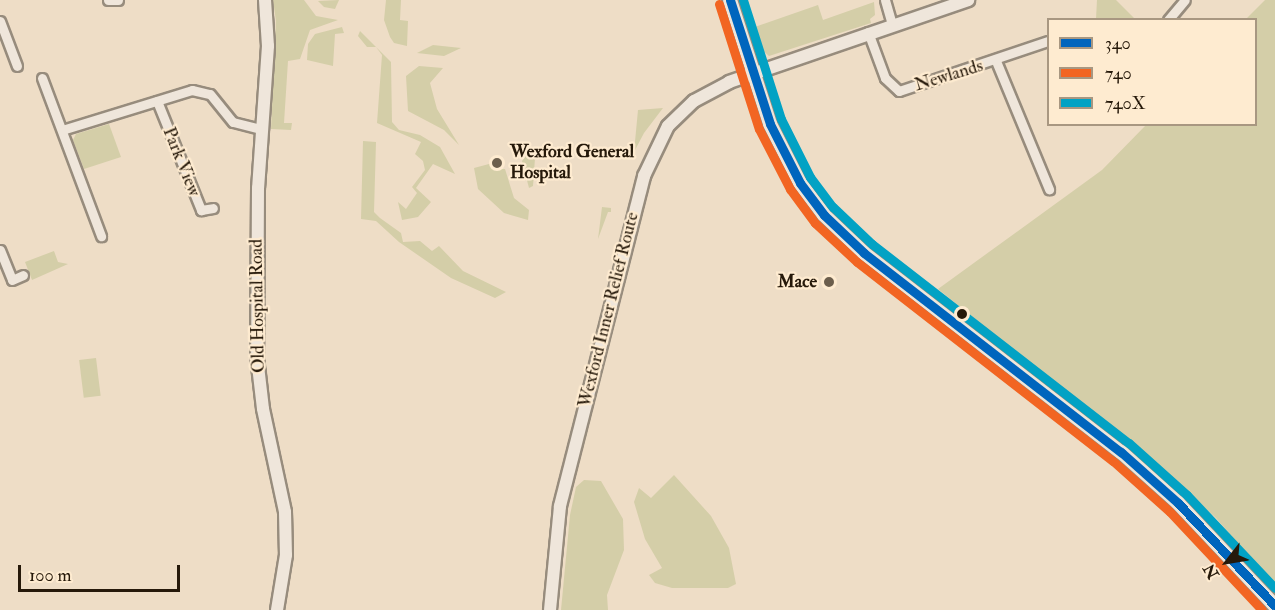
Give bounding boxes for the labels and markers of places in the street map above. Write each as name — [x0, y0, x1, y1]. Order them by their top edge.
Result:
place label: Wexford General Hospital — [510, 142, 634, 184]
marker: Wexford General Hospital — [488, 154, 506, 172]
place label: Mace — [778, 271, 817, 293]
marker: Mace — [822, 275, 836, 289]
unlabelled marker — [956, 308, 968, 320]

